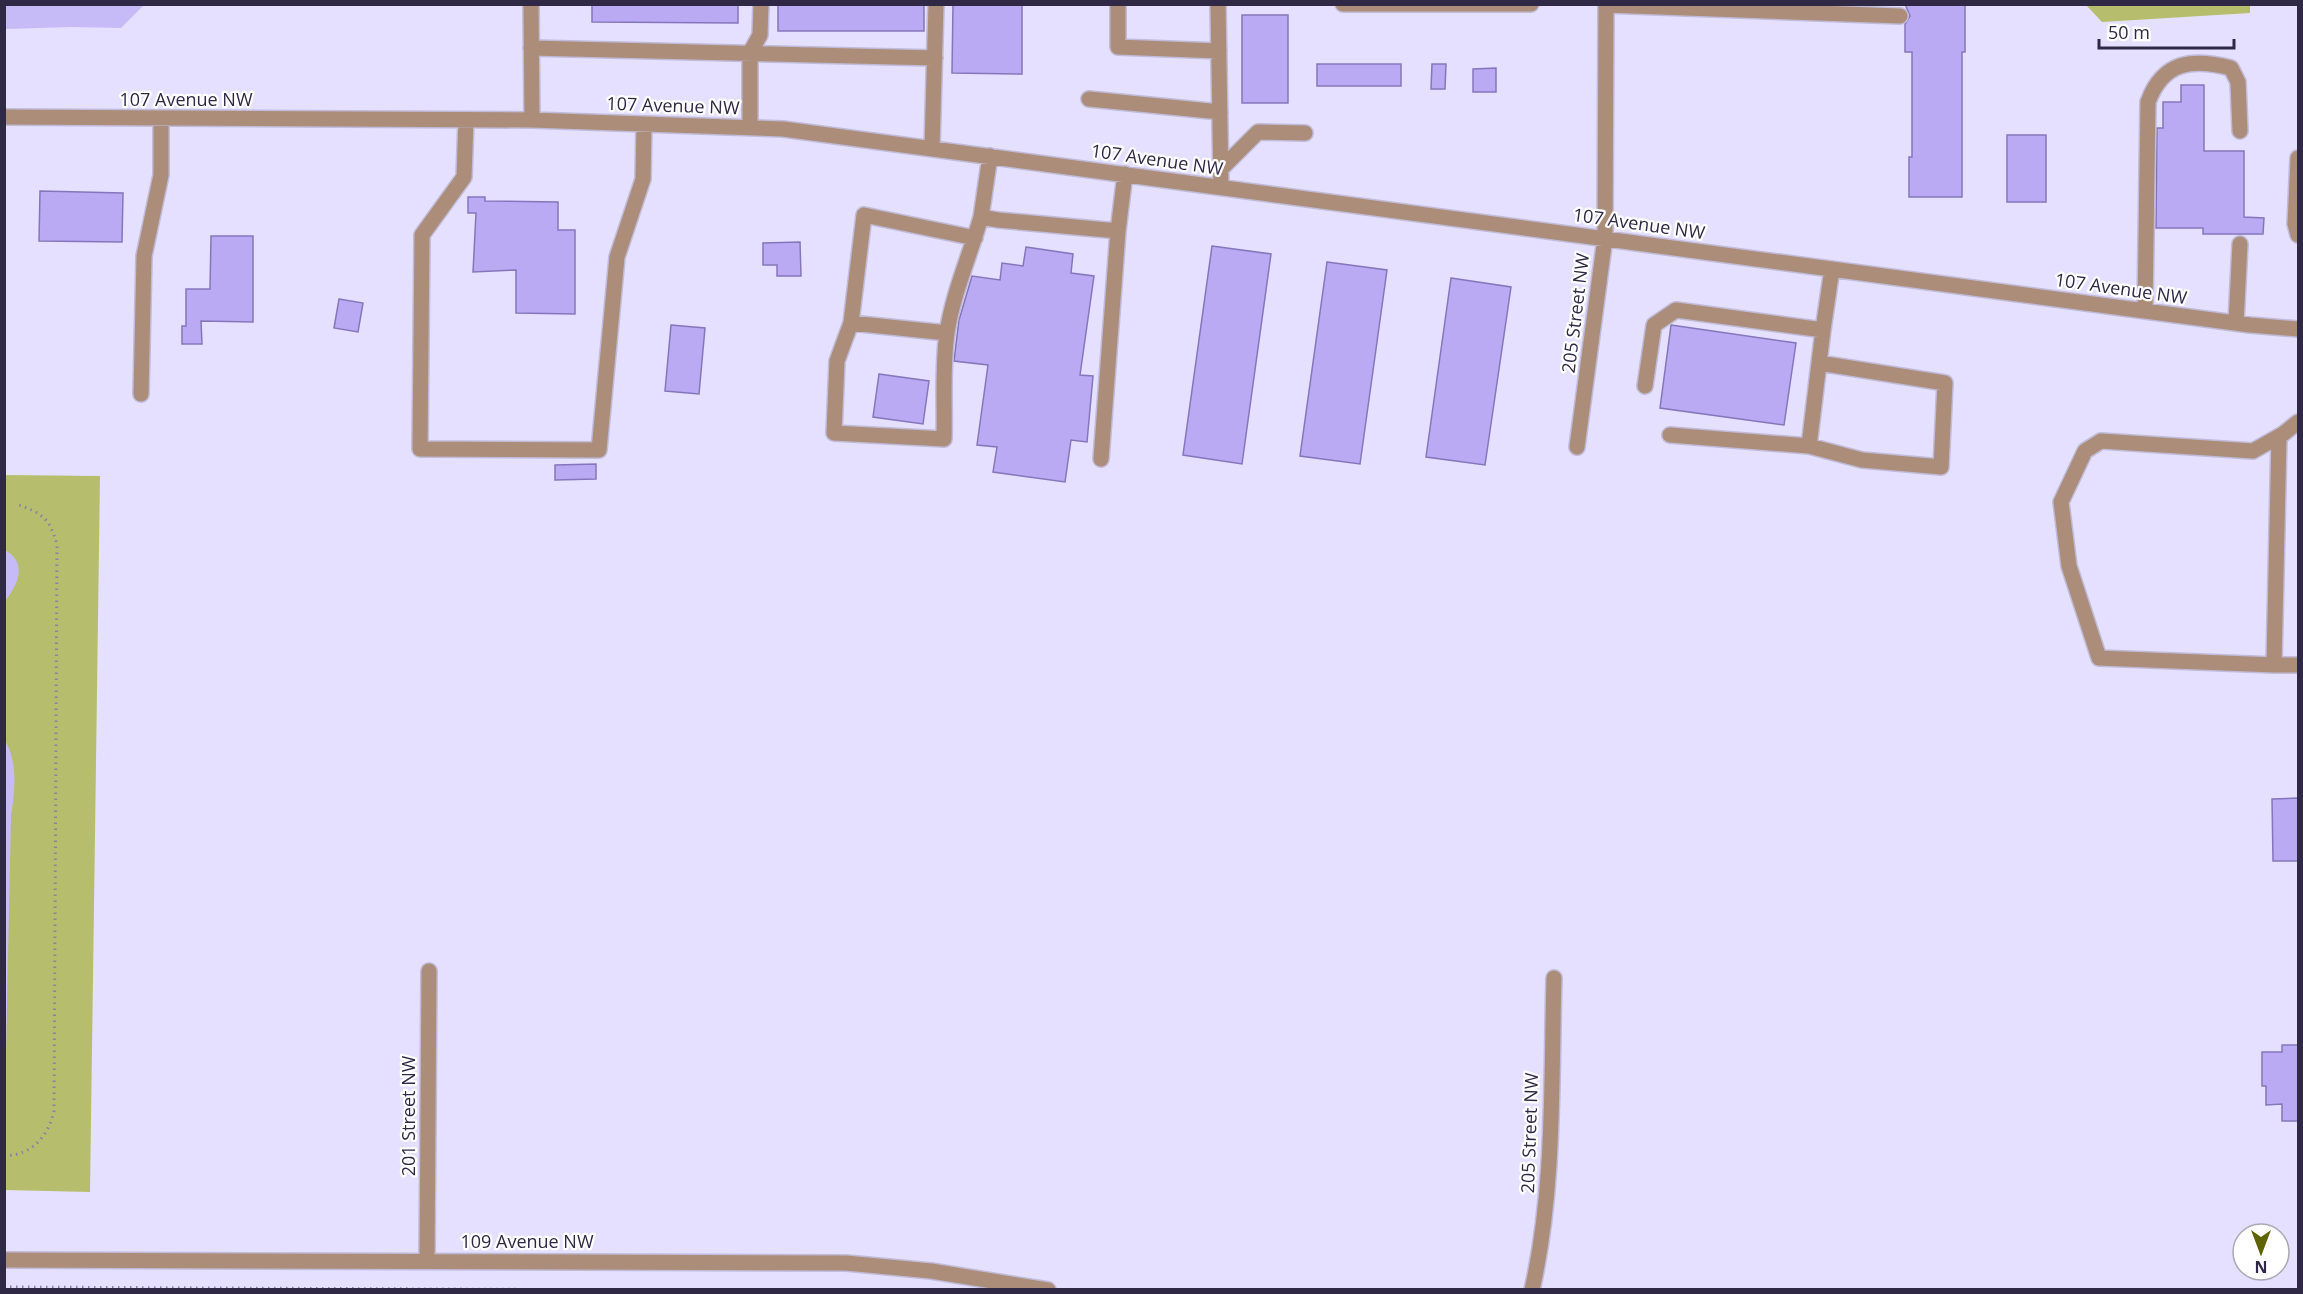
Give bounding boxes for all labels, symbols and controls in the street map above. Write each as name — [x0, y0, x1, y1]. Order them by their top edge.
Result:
scale bar — [2099, 12, 2234, 50]
text: 50 m — [2108, 20, 2150, 44]
street label: 107 Avenue NW — [119, 87, 253, 111]
street label: 107 Avenue NW — [606, 91, 740, 119]
street label: 107 Avenue NW — [1089, 138, 1225, 180]
street label: 107 Avenue NW — [1571, 202, 1707, 244]
street label: 205 Street NW — [1556, 251, 1594, 374]
street label: 107 Avenue NW — [2053, 267, 2189, 309]
street label: 201 Street NW — [396, 1055, 420, 1176]
street label: 205 Street NW — [1515, 1072, 1543, 1194]
north arrow — [2231, 1222, 2291, 1282]
street label: 109 Avenue NW — [460, 1229, 594, 1253]
text: N — [2254, 1256, 2268, 1278]

